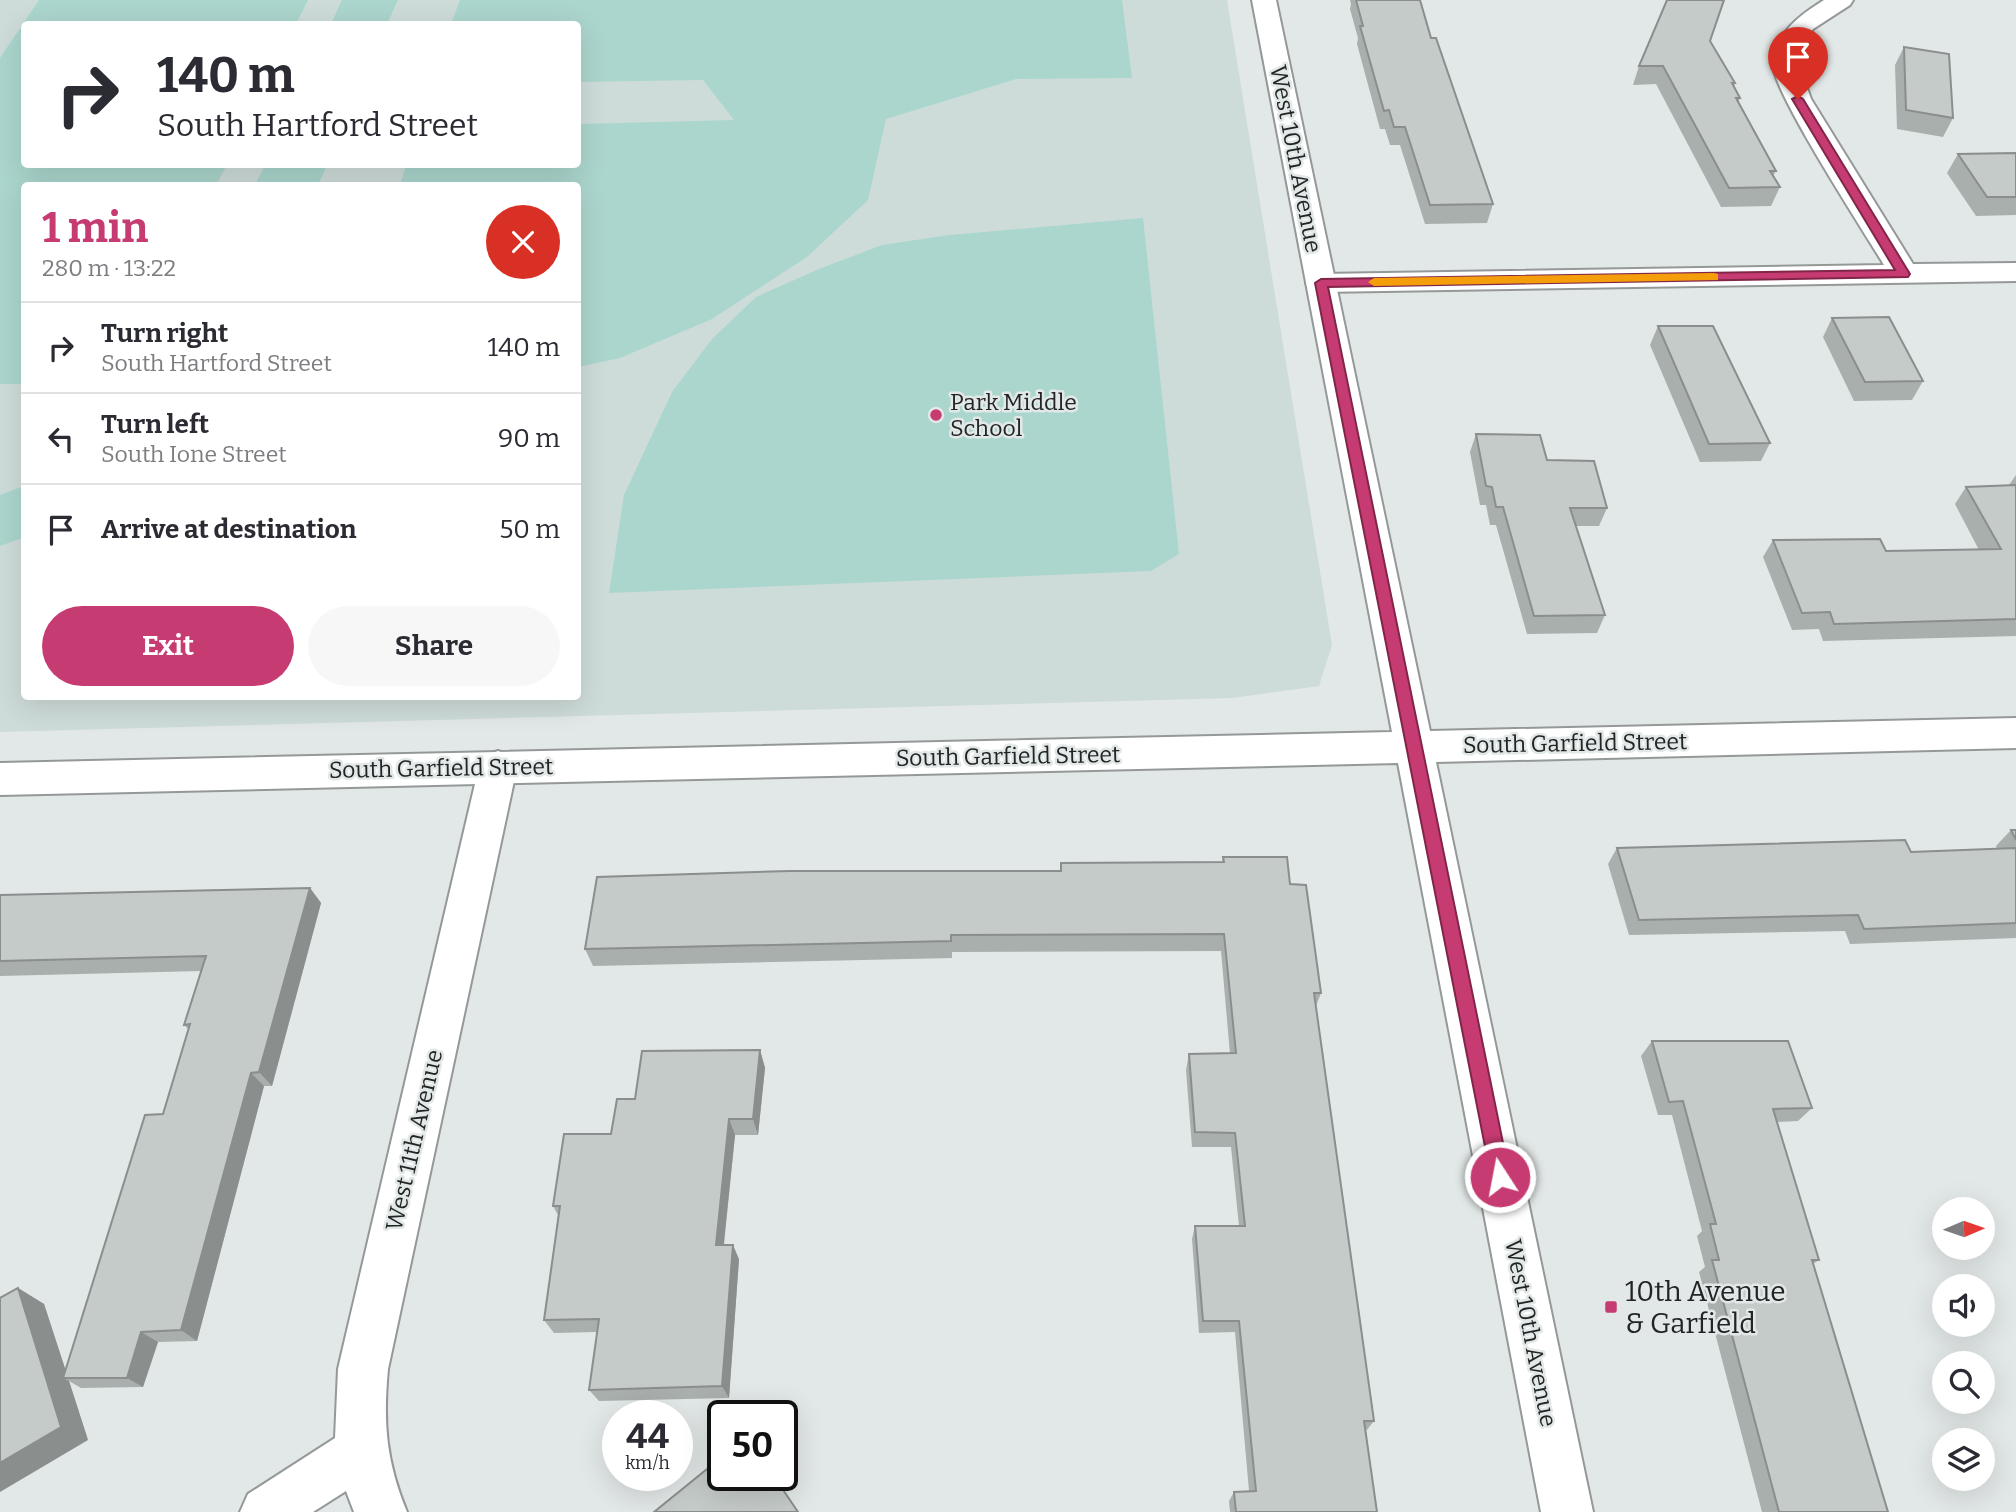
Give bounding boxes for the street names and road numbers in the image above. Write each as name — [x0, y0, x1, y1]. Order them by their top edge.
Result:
street label: West 10th Avenue — [1264, 63, 1328, 255]
street label: South Garfield Street — [1462, 727, 1688, 759]
street label: South Garfield Street — [895, 740, 1121, 772]
street label: South Garfield Street — [328, 752, 554, 784]
street label: West 11th Avenue — [380, 1047, 448, 1233]
street label: West 10th Avenue — [1499, 1237, 1563, 1429]

